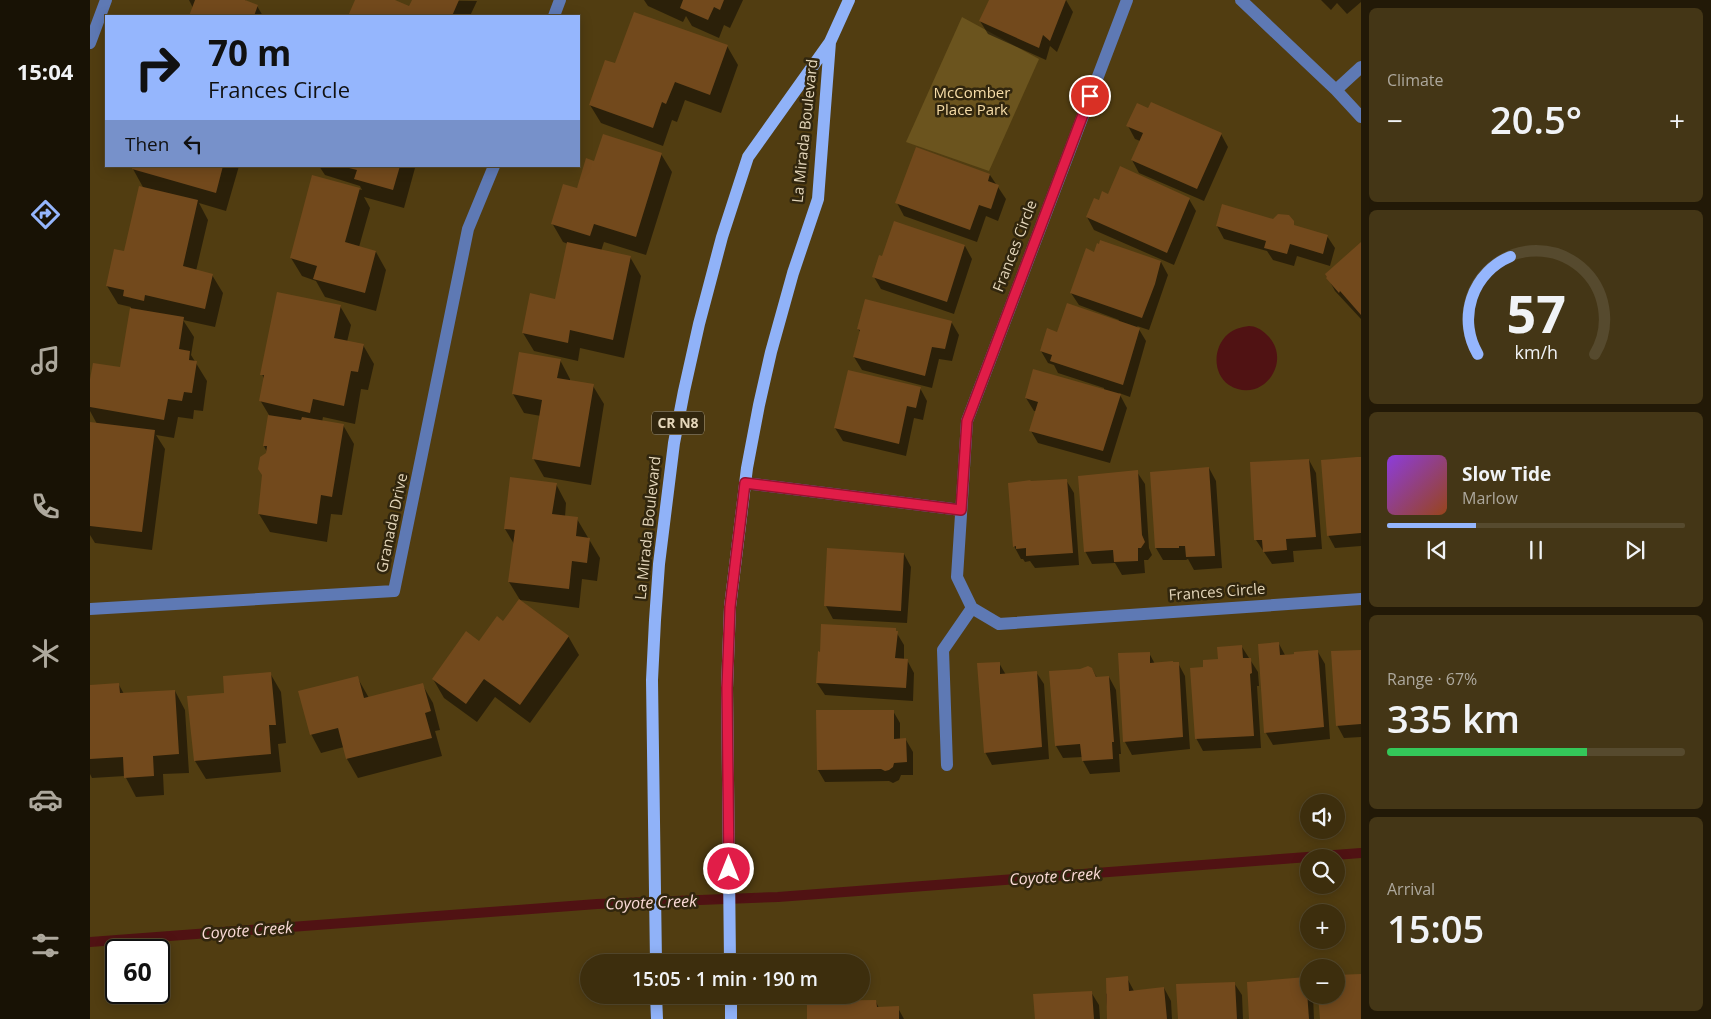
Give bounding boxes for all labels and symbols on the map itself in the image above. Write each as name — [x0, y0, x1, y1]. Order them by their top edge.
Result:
street label: La Mirada Boulevard — [787, 58, 822, 204]
pin — [1069, 75, 1111, 117]
park label: McComber Place Park — [934, 82, 1010, 119]
street label: Frances Circle — [987, 197, 1041, 294]
road number: CR N8 — [652, 412, 704, 434]
street label: La Mirada Boulevard — [630, 455, 665, 601]
street label: Granada Drive — [371, 471, 411, 574]
street label: Frances Circle — [1168, 578, 1266, 604]
position arrow — [702, 842, 754, 894]
water label: Coyote Creek — [1009, 862, 1103, 890]
water label: Coyote Creek — [605, 889, 698, 915]
water label: Coyote Creek — [201, 916, 295, 944]
speed limit sign: 60 — [105, 939, 170, 1004]

